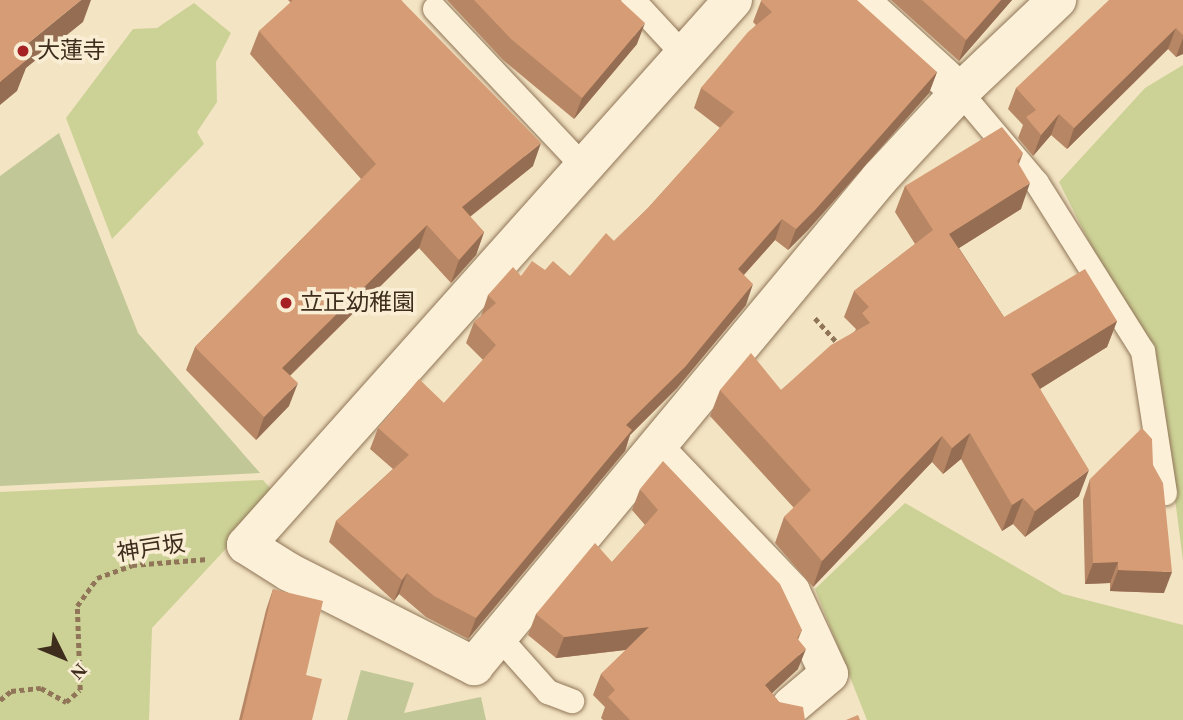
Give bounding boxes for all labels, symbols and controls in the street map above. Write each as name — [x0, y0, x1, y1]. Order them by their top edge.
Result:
place label: 大蓮寺 — [37, 37, 106, 65]
marker: 大蓮寺 — [15, 43, 31, 59]
place label: 立正幼稚園 — [300, 289, 415, 317]
marker: 立正幼稚園 — [278, 295, 294, 311]
street label: 神戸坂 — [115, 530, 187, 568]
north arrow — [28, 622, 98, 692]
text: N — [66, 659, 91, 684]

